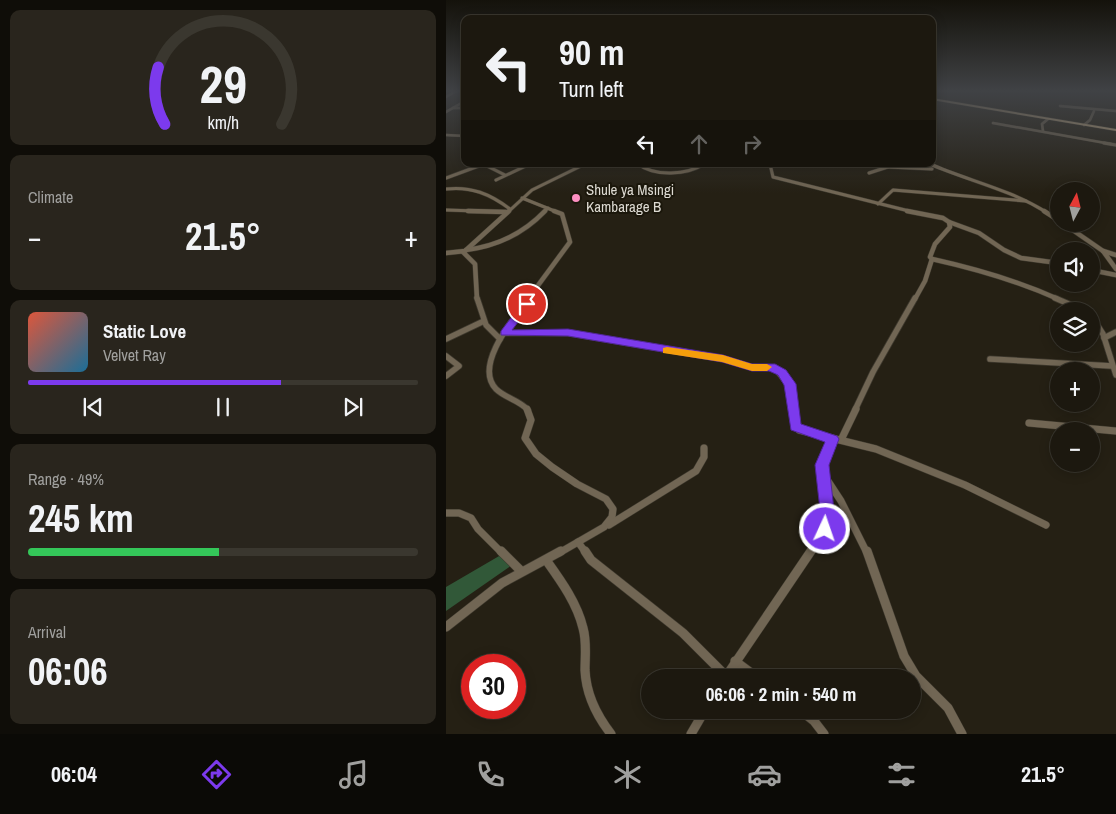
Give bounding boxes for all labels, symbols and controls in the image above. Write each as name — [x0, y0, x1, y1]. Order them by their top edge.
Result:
text: 90 m — [559, 29, 624, 76]
icon: left — [476, 35, 541, 100]
text: 29 — [199, 49, 247, 119]
text: Turn left — [559, 74, 624, 104]
text: km/h — [207, 111, 239, 135]
icon: left — [632, 130, 660, 158]
icon: ahead — [685, 130, 713, 158]
icon: right — [738, 130, 766, 158]
place label: Shule ya Msingi Kambarage B — [586, 179, 674, 217]
north arrow — [1050, 182, 1100, 232]
map controls — [1050, 182, 1100, 472]
text: Climate — [28, 186, 73, 208]
marker: Shule ya Msingi Kambarage B — [570, 192, 582, 204]
text: 21.5° — [185, 211, 261, 262]
text: − — [28, 218, 41, 256]
text: + — [405, 218, 418, 256]
button: sound — [1050, 242, 1100, 292]
pin — [506, 283, 548, 325]
icon: arrive — [513, 290, 541, 318]
button: layers — [1050, 302, 1100, 352]
text: Static Love — [103, 318, 186, 344]
text: Velvet Ray — [103, 344, 166, 366]
button: + — [1050, 362, 1100, 412]
icon: previous — [79, 393, 107, 421]
icon: pause — [209, 393, 237, 421]
icon: next — [339, 393, 367, 421]
button: − — [1050, 422, 1100, 472]
text: Range · 49% — [28, 468, 104, 490]
text: 245 km — [28, 493, 134, 544]
position arrow — [798, 502, 850, 554]
text: Arrival — [28, 621, 66, 643]
text: 06:06 — [28, 646, 108, 697]
speed limit sign: 30 — [461, 654, 526, 719]
text: 06:06 · 2 min · 540 m — [706, 681, 856, 707]
icon: directions — [199, 757, 234, 792]
icon: music — [336, 757, 371, 792]
icon: phone — [473, 757, 508, 792]
icon: climate — [610, 757, 645, 792]
icon: car — [747, 757, 782, 792]
icon: filters — [884, 757, 919, 792]
text: 06:04 — [51, 759, 97, 789]
text: 21.5° — [1021, 759, 1065, 789]

